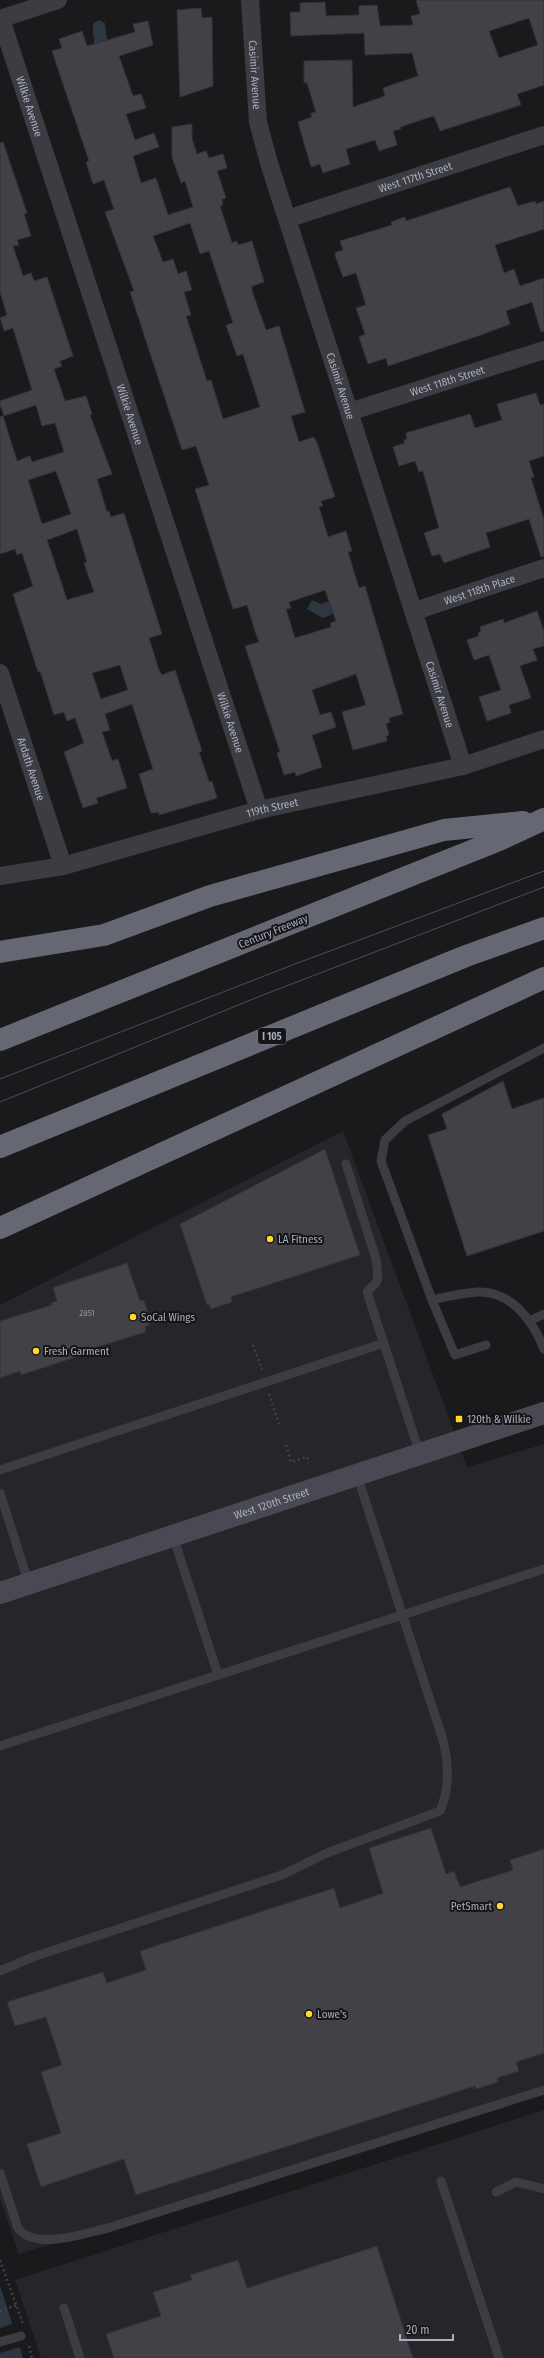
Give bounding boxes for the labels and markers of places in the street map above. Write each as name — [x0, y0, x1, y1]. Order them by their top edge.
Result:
place label: LA Fitness — [278, 1233, 323, 1246]
marker: LA Fitness — [265, 1234, 275, 1244]
place label: SoCal Wings — [141, 1311, 195, 1324]
marker: SoCal Wings — [128, 1312, 138, 1322]
place label: Fresh Garment — [44, 1345, 110, 1358]
marker: Fresh Garment — [31, 1346, 41, 1356]
place label: 120th & Wilkie — [467, 1413, 531, 1426]
marker: 120th & Wilkie — [454, 1414, 464, 1424]
place label: PetSmart — [451, 1900, 492, 1913]
marker: PetSmart — [495, 1901, 505, 1911]
place label: Lowe's — [317, 2008, 347, 2021]
marker: Lowe's — [304, 2009, 314, 2019]

